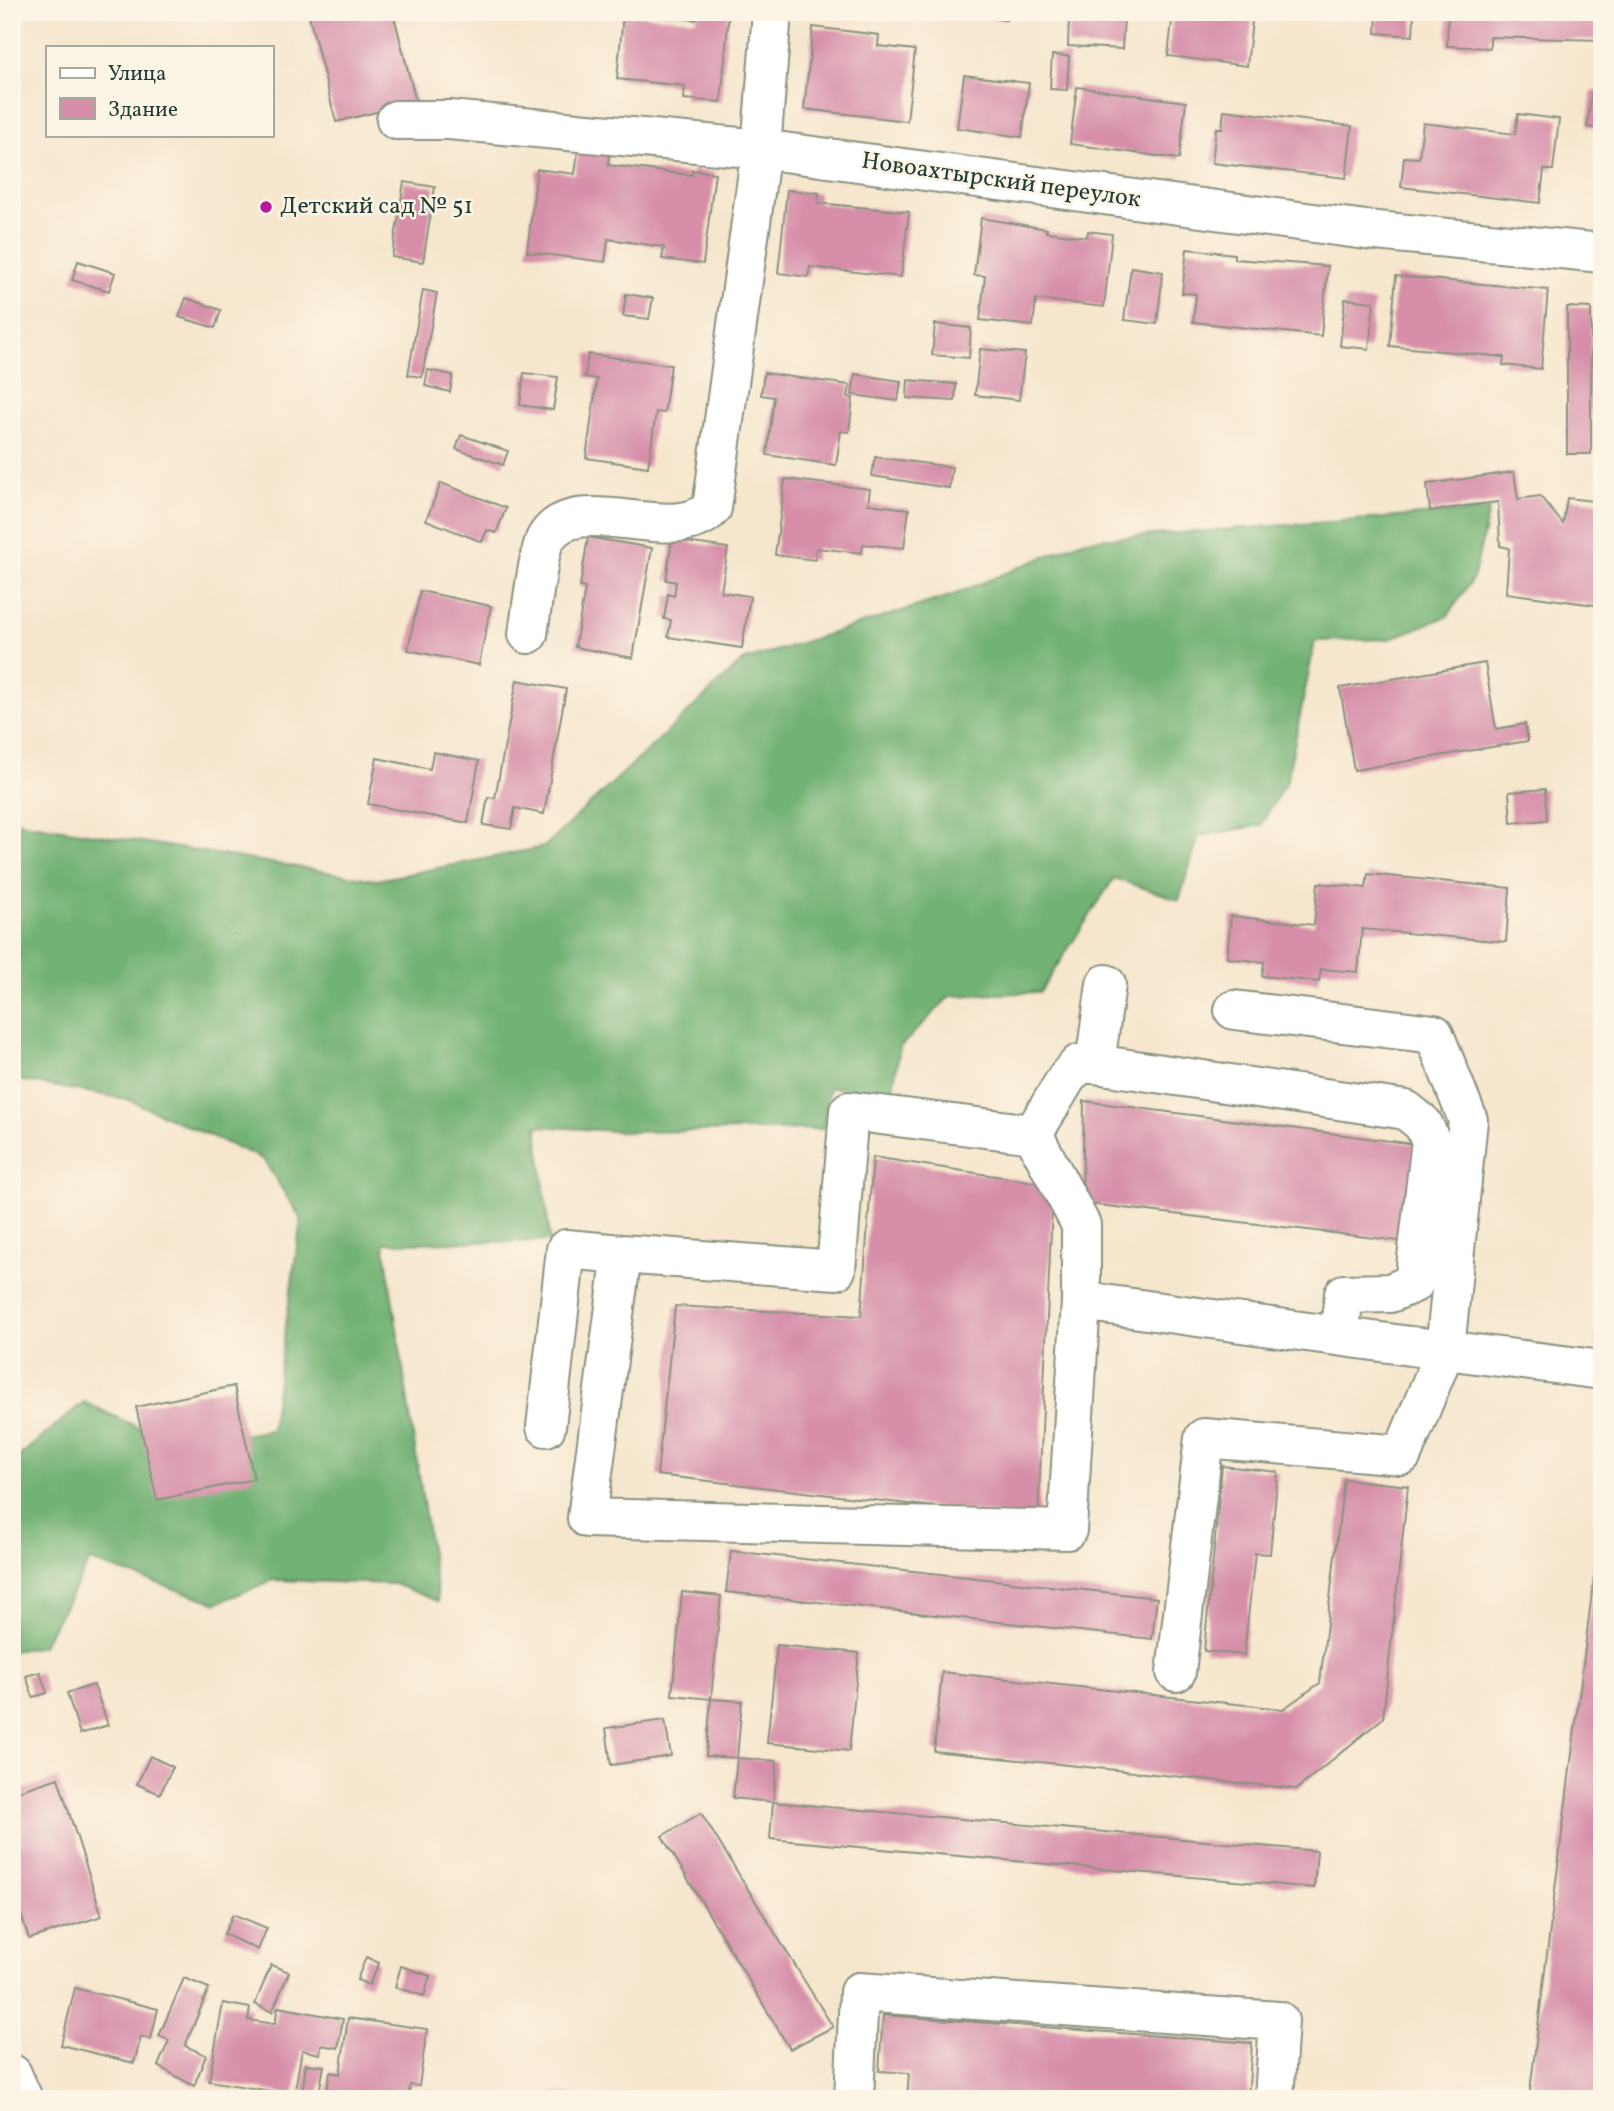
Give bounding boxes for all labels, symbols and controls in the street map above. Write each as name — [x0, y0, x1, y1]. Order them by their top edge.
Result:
legend — [46, 46, 273, 136]
text: Улица — [108, 60, 166, 89]
text: Здание — [108, 96, 178, 125]
street label: Новоахтырский переулок — [859, 145, 1143, 217]
place label: Детский сад № 51 — [280, 190, 473, 224]
marker: Детский сад № 51 — [258, 199, 274, 215]

